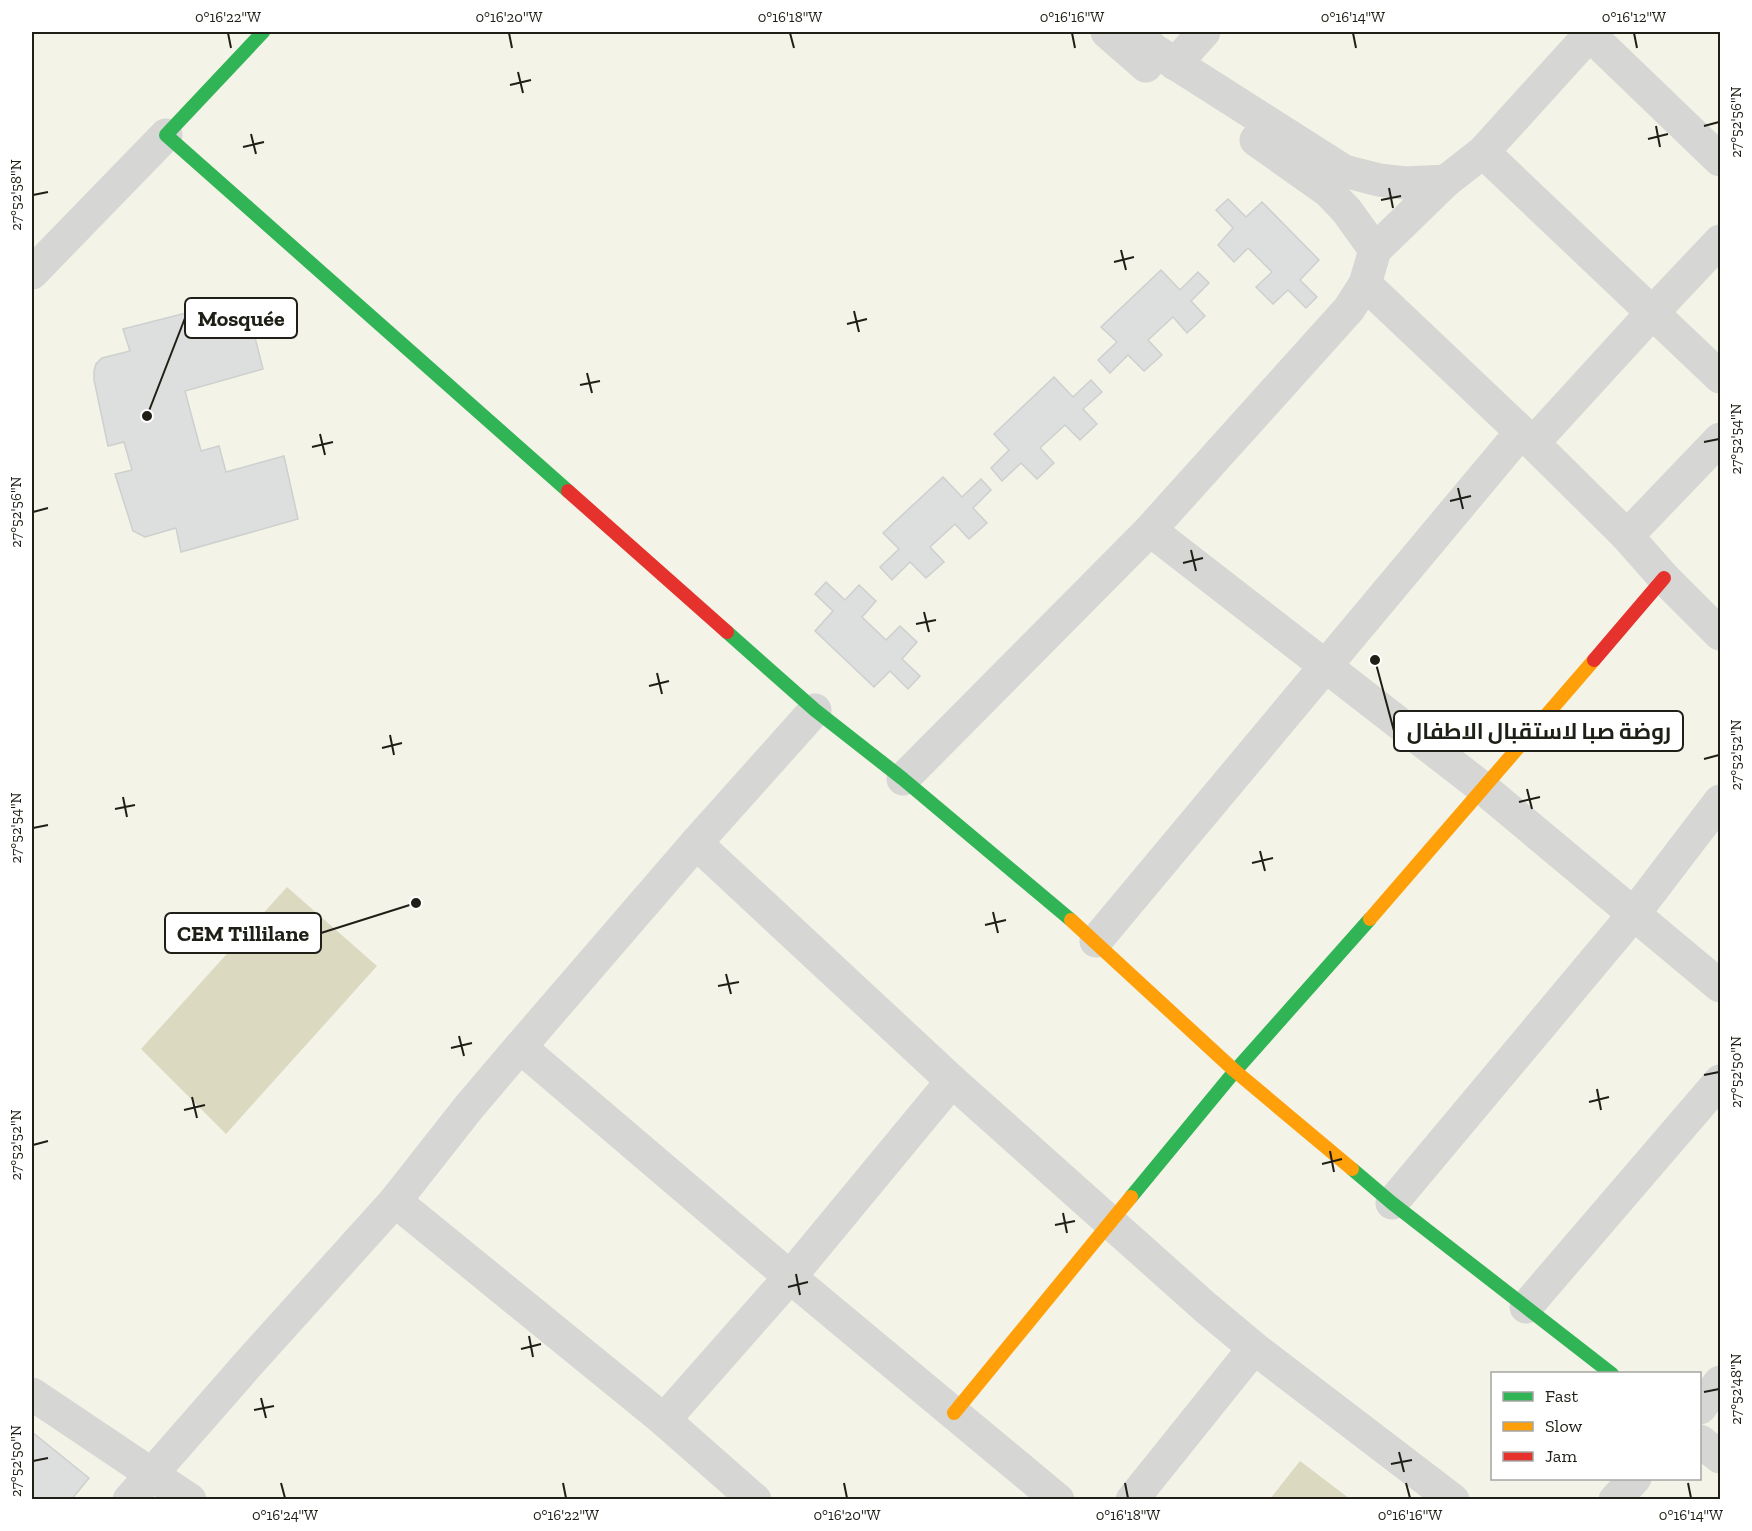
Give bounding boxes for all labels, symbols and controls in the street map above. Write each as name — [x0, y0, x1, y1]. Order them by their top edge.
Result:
text: 0°16'22"W — [195, 8, 261, 26]
text: 0°16'20"W — [475, 8, 543, 26]
text: 0°16'18"W — [758, 8, 822, 26]
text: 0°16'16"W — [1040, 8, 1104, 26]
text: 0°16'14"W — [1321, 8, 1385, 26]
text: 0°16'12"W — [1602, 8, 1666, 26]
text: 27°52'56"N — [1727, 86, 1745, 158]
text: 27°52'58"N — [7, 159, 25, 231]
callout: Mosquée — [185, 298, 297, 338]
text: Mosquée — [197, 305, 285, 332]
text: 27°52'54"N — [1727, 403, 1745, 475]
text: 27°52'56"N — [7, 476, 25, 548]
callout: روضة صبا لاستقبال الاطفال — [1394, 711, 1683, 751]
text: روضة صبا لاستقبال الاطفال — [1407, 718, 1671, 745]
text: 27°52'52"N — [1727, 719, 1745, 791]
text: 27°52'54"N — [7, 792, 25, 864]
callout: CEM Tillilane — [165, 913, 321, 953]
text: CEM Tillilane — [177, 920, 309, 947]
text: 27°52'50"N — [1727, 1036, 1745, 1108]
text: 27°52'52"N — [7, 1109, 25, 1181]
text: 27°52'48"N — [1727, 1353, 1745, 1425]
legend — [1491, 1372, 1701, 1480]
text: Fast — [1545, 1385, 1578, 1407]
text: Slow — [1545, 1415, 1582, 1437]
text: 27°52'50"N — [7, 1425, 25, 1497]
text: Jam — [1545, 1445, 1577, 1467]
text: 0°16'24"W — [252, 1506, 318, 1524]
text: 0°16'22"W — [533, 1506, 599, 1524]
text: 0°16'20"W — [813, 1506, 881, 1524]
text: 0°16'18"W — [1096, 1506, 1160, 1524]
text: 0°16'16"W — [1378, 1506, 1442, 1524]
text: 0°16'14"W — [1659, 1506, 1723, 1524]

